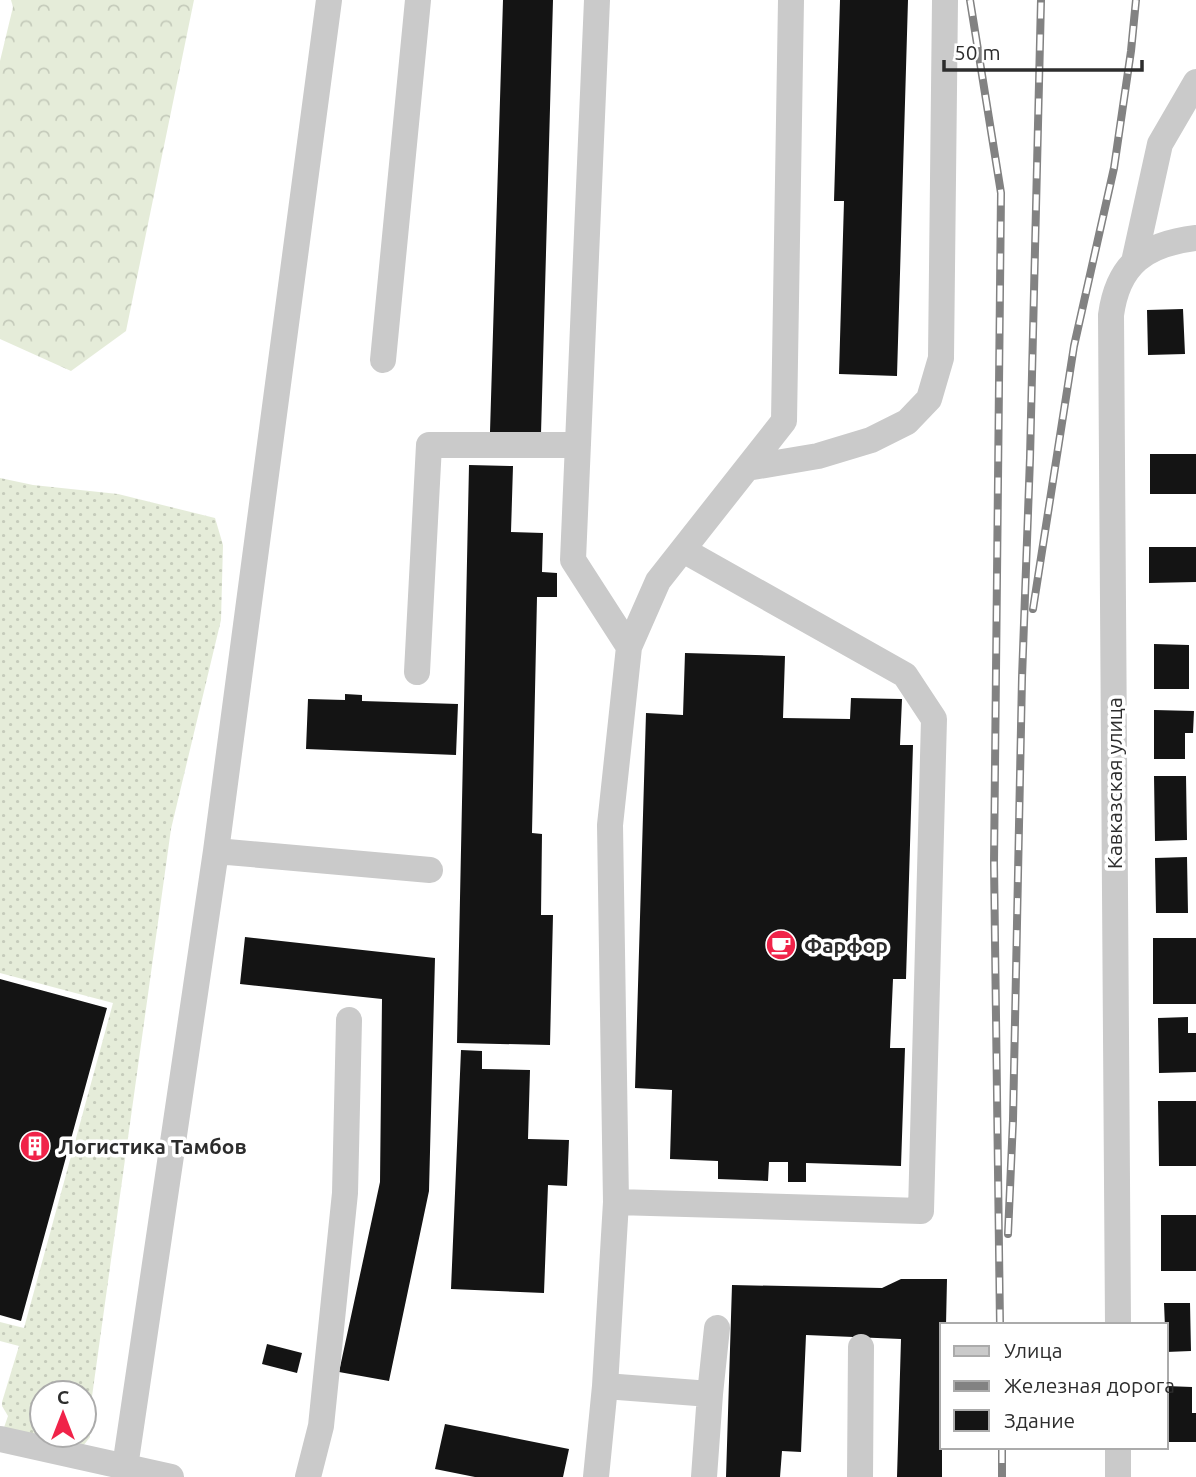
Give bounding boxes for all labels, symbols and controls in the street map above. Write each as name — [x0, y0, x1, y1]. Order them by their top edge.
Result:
scale bar — [944, 28, 1142, 72]
text: 50 m — [954, 40, 1001, 64]
street label: Кавказская улица — [1102, 697, 1126, 869]
cafe icon: Фарфор — [764, 928, 798, 962]
place label: Фарфор — [804, 933, 888, 957]
building icon: Логистика Тамбов — [18, 1129, 52, 1163]
place label: Логистика Тамбов — [58, 1134, 247, 1158]
legend — [940, 1323, 1168, 1449]
text: Улица — [1004, 1338, 1062, 1362]
text: Железная дорога — [1004, 1373, 1175, 1397]
north arrow — [28, 1379, 98, 1449]
text: С — [57, 1386, 69, 1408]
text: Здание — [1004, 1408, 1075, 1432]

